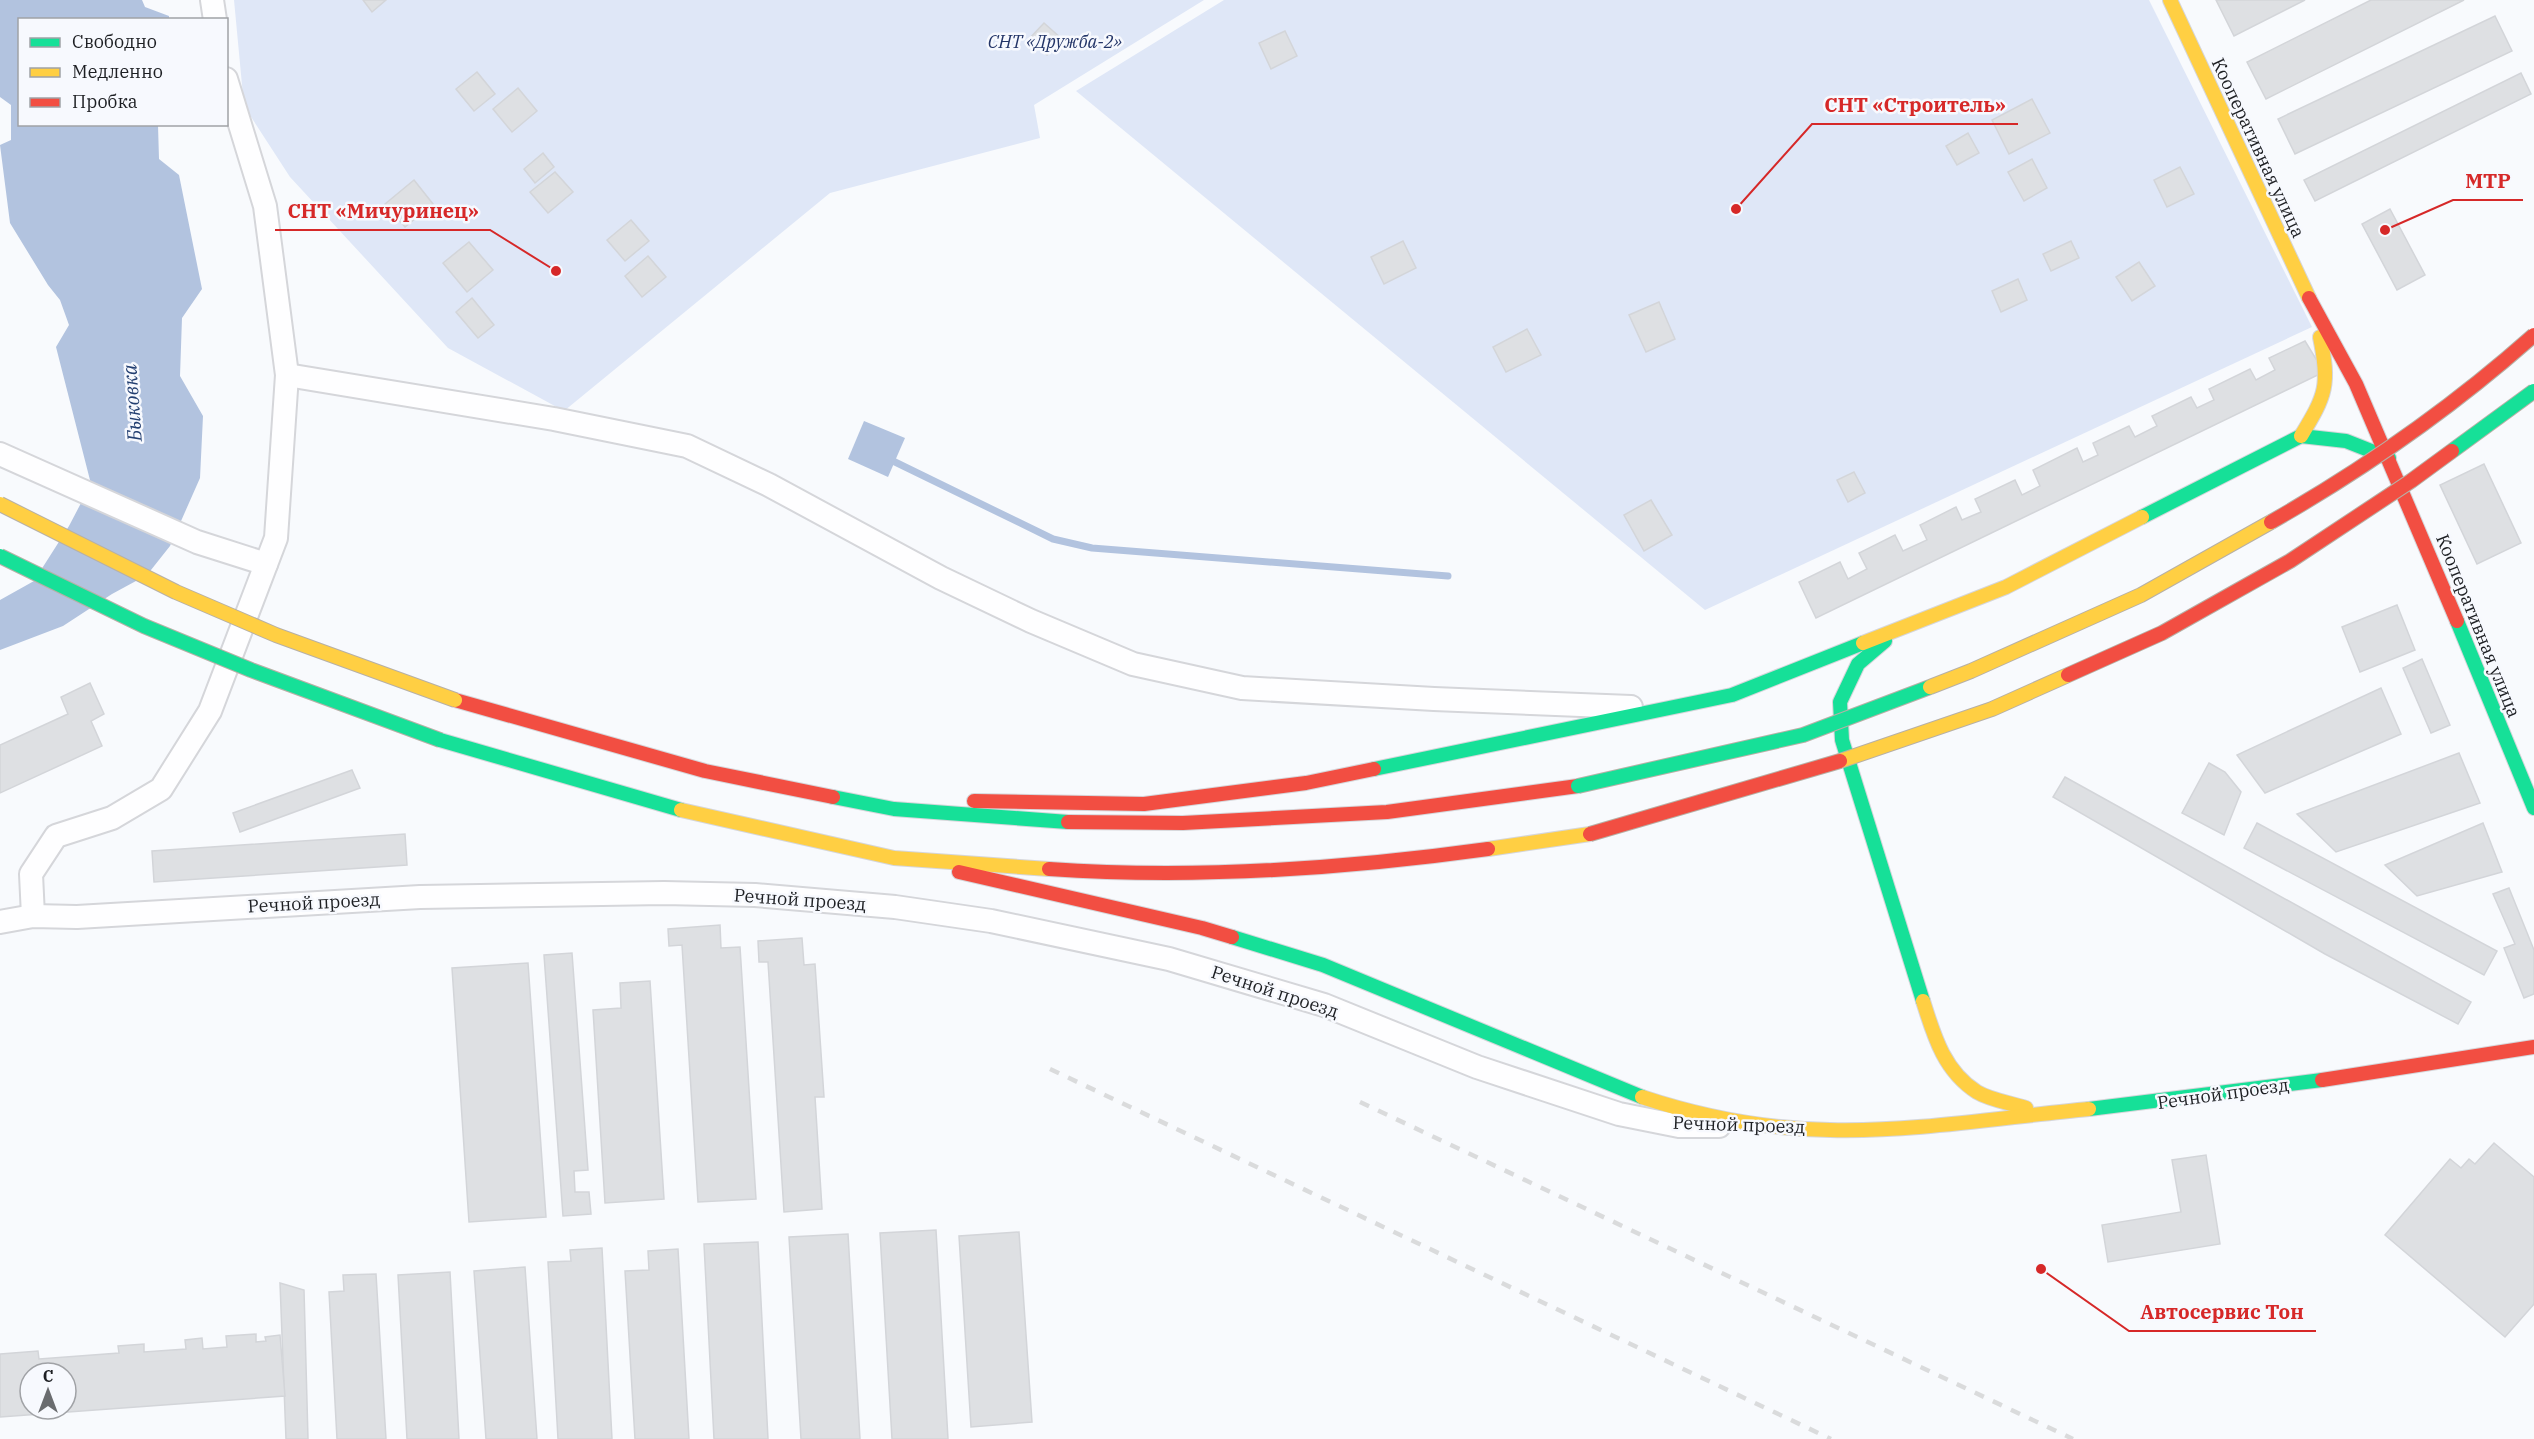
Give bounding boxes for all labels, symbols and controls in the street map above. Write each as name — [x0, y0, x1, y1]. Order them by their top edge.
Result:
legend — [18, 18, 228, 126]
text: Свободно — [72, 30, 157, 53]
park label: СНТ «Дружба-2» — [988, 30, 1122, 53]
street label: Кооперативная улица — [2207, 54, 2310, 241]
text: Медленно — [72, 60, 163, 83]
callout: СНТ «Строитель» — [1812, 86, 2018, 124]
text: Пробка — [72, 90, 138, 113]
text: СНТ «Строитель» — [1824, 91, 2006, 118]
callout: МТР — [2453, 162, 2523, 200]
text: МТР — [2465, 167, 2511, 194]
callout: СНТ «Мичуринец» — [275, 192, 490, 230]
text: СНТ «Мичуринец» — [287, 197, 479, 224]
water label: Быковка — [115, 363, 148, 444]
street label: Кооперативная улица — [2431, 531, 2526, 721]
street label: Речной проезд — [733, 883, 867, 916]
street label: Речной проезд — [247, 888, 381, 917]
street label: Речной проезд — [1208, 960, 1342, 1023]
street label: Речной проезд — [2156, 1073, 2290, 1114]
street label: Речной проезд — [1672, 1111, 1806, 1138]
callout: Автосервис Тон — [2129, 1293, 2316, 1331]
text: Автосервис Тон — [2140, 1298, 2304, 1325]
north arrow — [18, 1361, 78, 1421]
text: С — [43, 1366, 53, 1386]

